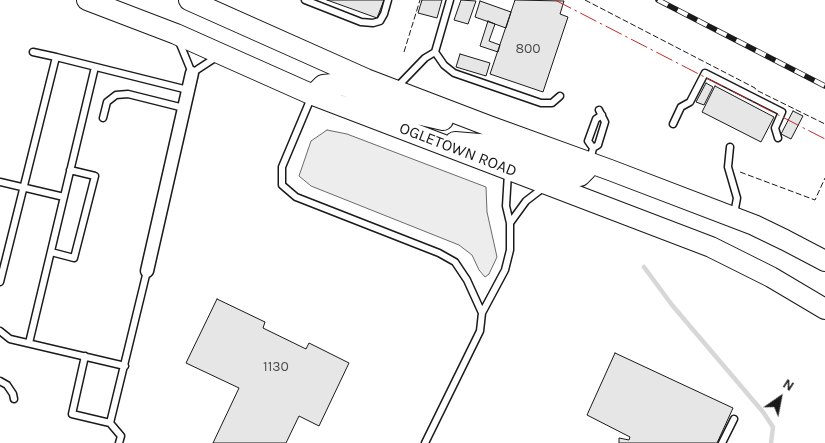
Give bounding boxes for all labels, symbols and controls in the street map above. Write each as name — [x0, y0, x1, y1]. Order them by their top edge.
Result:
house number: 800 — [515, 41, 541, 57]
street label: OGLETOWN ROAD — [397, 119, 519, 181]
house number: 1130 — [263, 359, 289, 375]
north arrow — [755, 373, 805, 423]
text: N — [780, 375, 797, 395]

